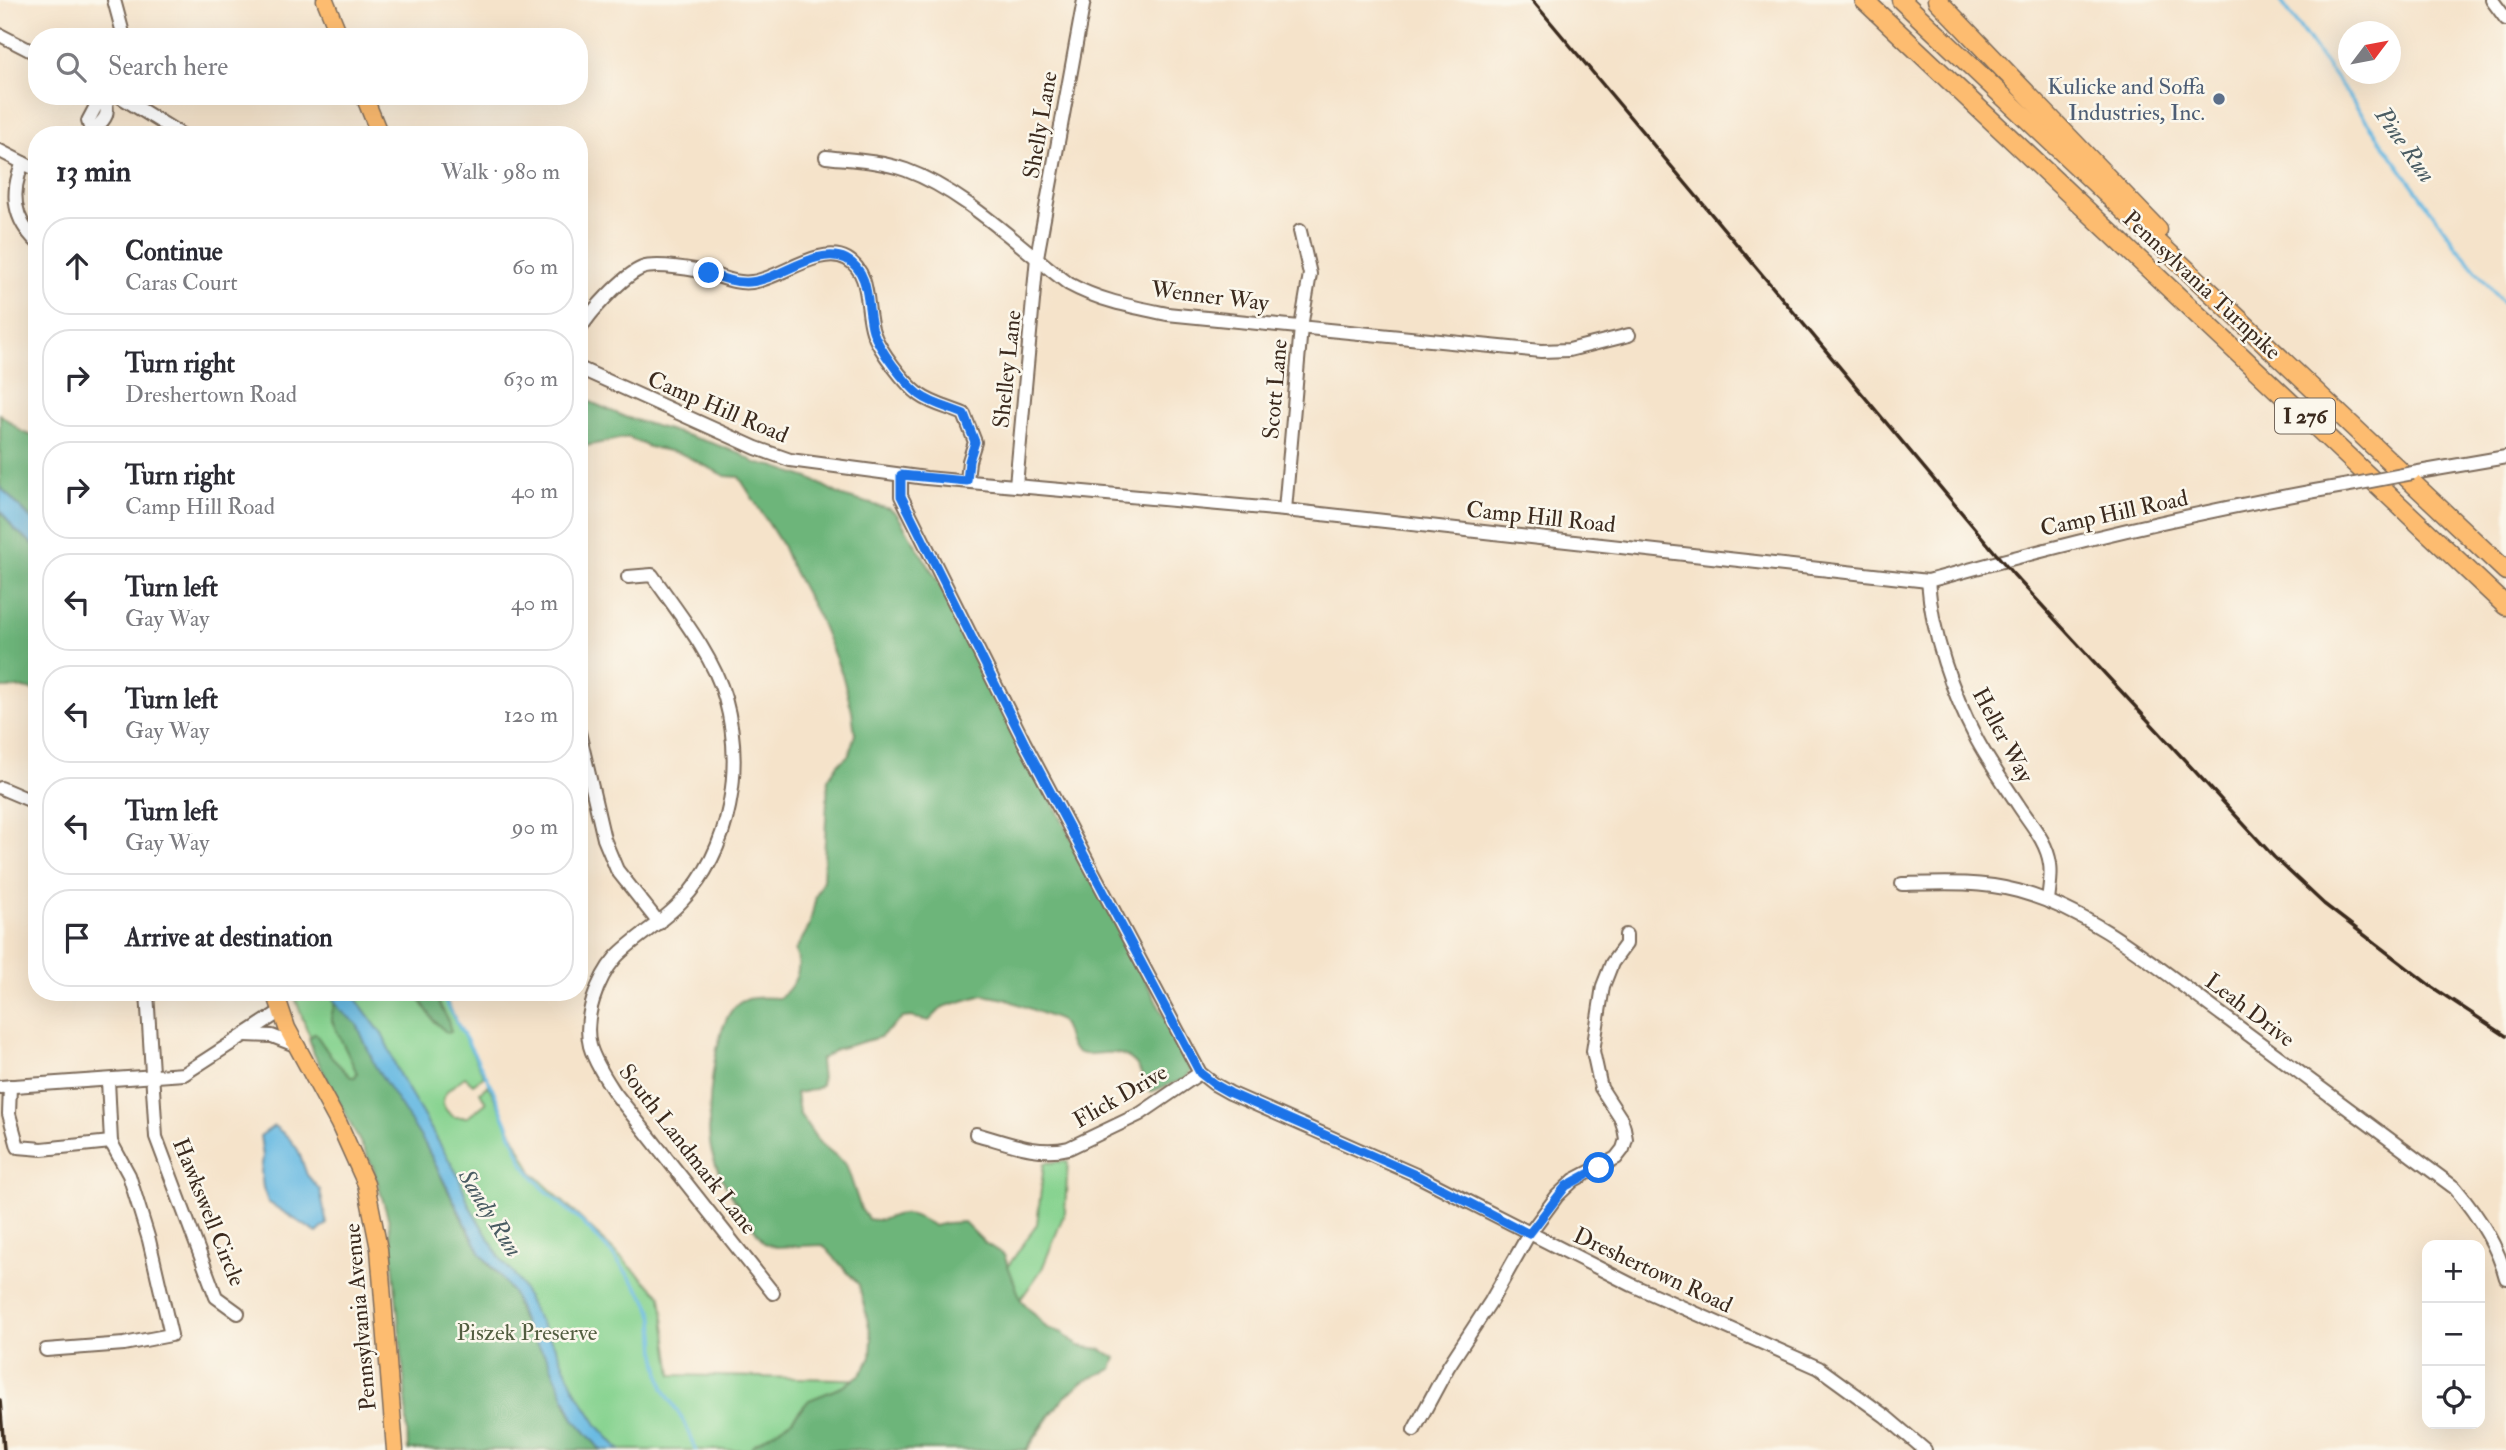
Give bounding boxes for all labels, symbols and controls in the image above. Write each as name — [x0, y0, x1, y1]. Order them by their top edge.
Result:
north arrow — [2338, 21, 2401, 84]
search box — [28, 28, 588, 105]
icon: search — [52, 48, 90, 86]
text: Search here — [108, 51, 228, 83]
street label: Shelly Lane — [1016, 69, 1064, 181]
place label: Kulicke and Soffa Industries, Inc. — [2047, 72, 2206, 127]
marker: Kulicke and Soffa Industries, Inc. — [2211, 91, 2227, 107]
water label: Pine Run — [2367, 100, 2442, 189]
text: 13 min — [56, 153, 131, 190]
text: Walk · 980 m — [441, 157, 560, 186]
street label: Pennsylvania Turnpike — [2116, 204, 2288, 367]
text: Continue — [125, 236, 223, 268]
icon: ahead — [58, 247, 96, 285]
text: 60 m — [512, 252, 558, 281]
route end — [693, 257, 724, 288]
text: Caras Court — [125, 268, 238, 297]
street label: Wenner Way — [1148, 274, 1271, 318]
street label: Shelley Lane — [986, 308, 1028, 429]
street label: Scott Lane — [1256, 337, 1294, 440]
text: Turn right — [125, 348, 235, 380]
icon: right — [58, 359, 96, 397]
text: 630 m — [503, 364, 558, 393]
street label: Camp Hill Road — [643, 364, 793, 451]
text: Dreshertown Road — [125, 380, 297, 409]
road number: I 276 — [2275, 398, 2335, 434]
text: Turn right — [125, 460, 235, 492]
icon: right — [58, 471, 96, 509]
text: 40 m — [511, 476, 558, 505]
street label: Camp Hill Road — [2038, 483, 2191, 544]
text: Camp Hill Road — [125, 492, 275, 521]
street label: Camp Hill Road — [1465, 495, 1617, 540]
text: Turn left — [125, 572, 218, 604]
icon: left — [58, 583, 96, 621]
text: 40 m — [511, 588, 558, 617]
text: Gay Way — [125, 604, 209, 633]
street label: Heller Way — [1966, 682, 2041, 788]
text: Turn left — [125, 684, 218, 716]
icon: left — [58, 695, 96, 733]
text: 120 m — [504, 700, 558, 729]
text: Gay Way — [125, 716, 209, 745]
text: Turn left — [125, 796, 218, 828]
icon: left — [58, 807, 96, 845]
text: 90 m — [512, 812, 558, 841]
text: Gay Way — [125, 828, 209, 857]
icon: arrive — [58, 919, 96, 957]
text: Arrive at destination — [125, 922, 333, 954]
street label: Leah Drive — [2199, 967, 2301, 1053]
street label: Flick Drive — [1068, 1057, 1173, 1135]
street label: South Landmark Lane — [612, 1058, 764, 1240]
street label: Hawkswell Circle — [166, 1134, 252, 1291]
route start — [1583, 1152, 1614, 1183]
water label: Sandy Run — [450, 1162, 529, 1263]
street label: Dreshertown Road — [1569, 1220, 1737, 1320]
street label: Pennsylvania Avenue — [337, 1222, 383, 1412]
map controls — [2422, 1240, 2485, 1429]
button: + — [2422, 1240, 2485, 1303]
button: − — [2422, 1303, 2485, 1366]
park label: Piszek Preserve — [457, 1318, 598, 1347]
button: locate — [2422, 1366, 2485, 1429]

